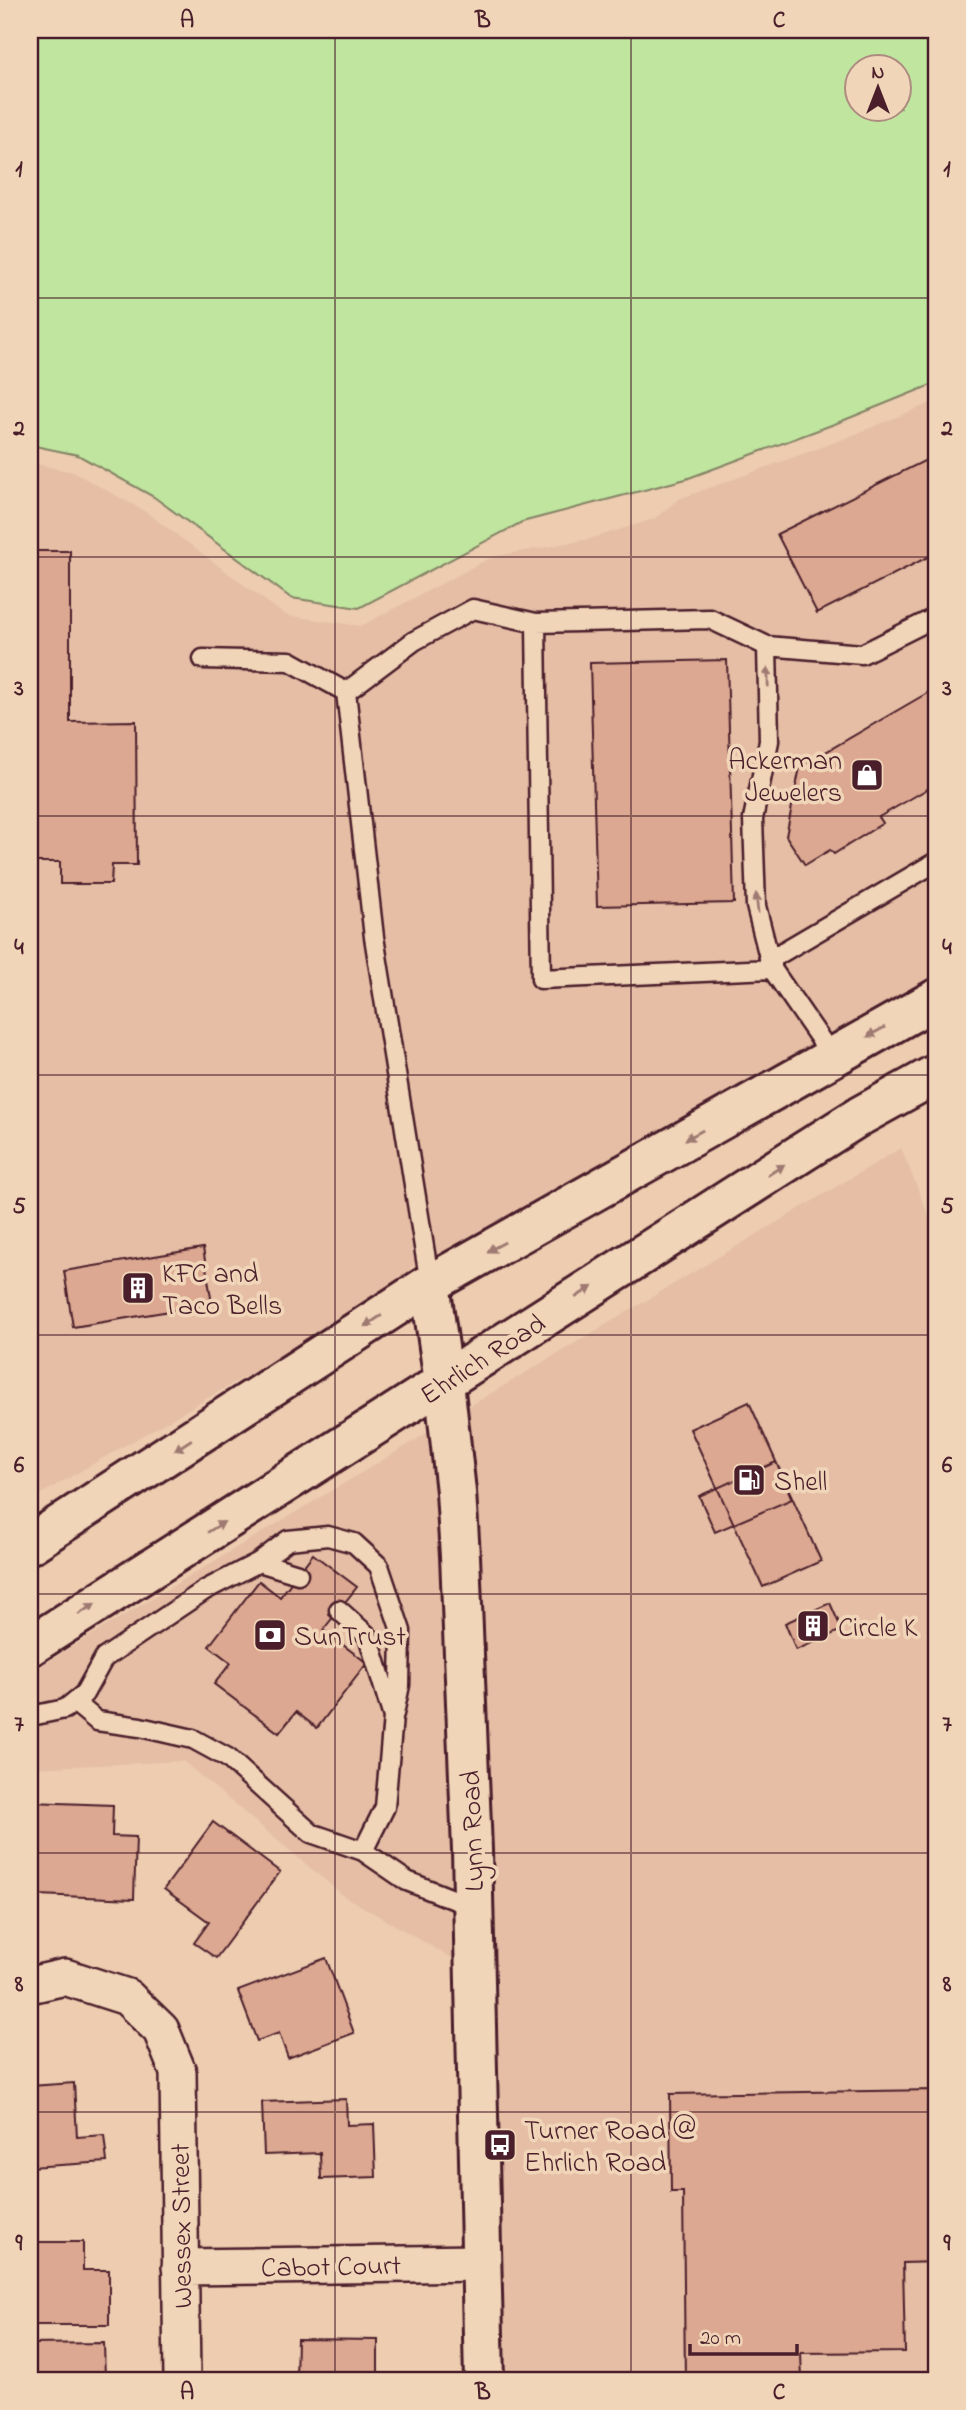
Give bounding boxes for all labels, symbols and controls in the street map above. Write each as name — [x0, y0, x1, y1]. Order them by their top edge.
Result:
text: A — [180, 5, 194, 38]
text: B — [474, 5, 491, 38]
text: C — [773, 5, 786, 38]
north arrow — [844, 52, 914, 122]
text: N — [872, 60, 885, 87]
text: 1 — [15, 154, 23, 187]
text: 1 — [943, 154, 951, 187]
text: 2 — [12, 413, 25, 446]
text: 2 — [940, 413, 953, 446]
one-way arrow — [762, 666, 774, 688]
text: 3 — [13, 673, 24, 706]
text: 3 — [941, 673, 952, 706]
place label: Ackerman Jewelers — [728, 742, 842, 815]
shop icon: Ackerman Jewelers — [848, 756, 886, 794]
one-way arrow — [751, 891, 762, 913]
text: 4 — [14, 932, 24, 965]
text: 4 — [942, 932, 952, 965]
one-way arrow — [867, 1026, 886, 1038]
one-way arrow — [684, 1129, 704, 1141]
one-way arrow — [766, 1163, 785, 1176]
text: 5 — [12, 1191, 26, 1224]
text: 5 — [940, 1191, 954, 1224]
one-way arrow — [486, 1241, 506, 1253]
place label: KFC and Taco Bells — [162, 1255, 282, 1328]
building icon: KFC and Taco Bells — [119, 1269, 157, 1307]
one-way arrow — [574, 1286, 594, 1299]
street label: Ehrlich Road — [413, 1305, 555, 1417]
one-way arrow — [364, 1314, 383, 1327]
one-way arrow — [173, 1438, 192, 1451]
text: 6 — [14, 1450, 25, 1483]
text: 6 — [942, 1450, 953, 1483]
fuel station icon: Shell — [730, 1461, 768, 1499]
place label: Shell — [774, 1463, 827, 1504]
one-way arrow — [206, 1521, 225, 1534]
one-way arrow — [78, 1603, 97, 1616]
building icon: Circle K — [794, 1607, 832, 1645]
place label: Circle K — [838, 1609, 918, 1650]
bank icon: SunTrust — [251, 1616, 289, 1654]
place label: SunTrust — [294, 1618, 406, 1659]
text: 7 — [14, 1709, 24, 1742]
text: 7 — [942, 1709, 952, 1742]
street label: Lynn Road — [452, 1769, 497, 1892]
text: 8 — [14, 1969, 24, 2002]
text: 8 — [942, 1969, 952, 2002]
place label: Turner Road @ Ehrlich Road — [524, 2112, 696, 2185]
bus stop icon: Turner Road @ Ehrlich Road — [481, 2126, 519, 2164]
street label: Wessex Street — [162, 2143, 205, 2309]
text: 9 — [15, 2228, 24, 2261]
text: 9 — [943, 2228, 952, 2261]
street label: Cabot Court — [261, 2247, 402, 2290]
scale bar — [690, 2312, 796, 2356]
text: 20 m — [700, 2324, 741, 2354]
text: A — [180, 2377, 194, 2410]
text: B — [474, 2377, 491, 2410]
text: C — [773, 2377, 786, 2410]

